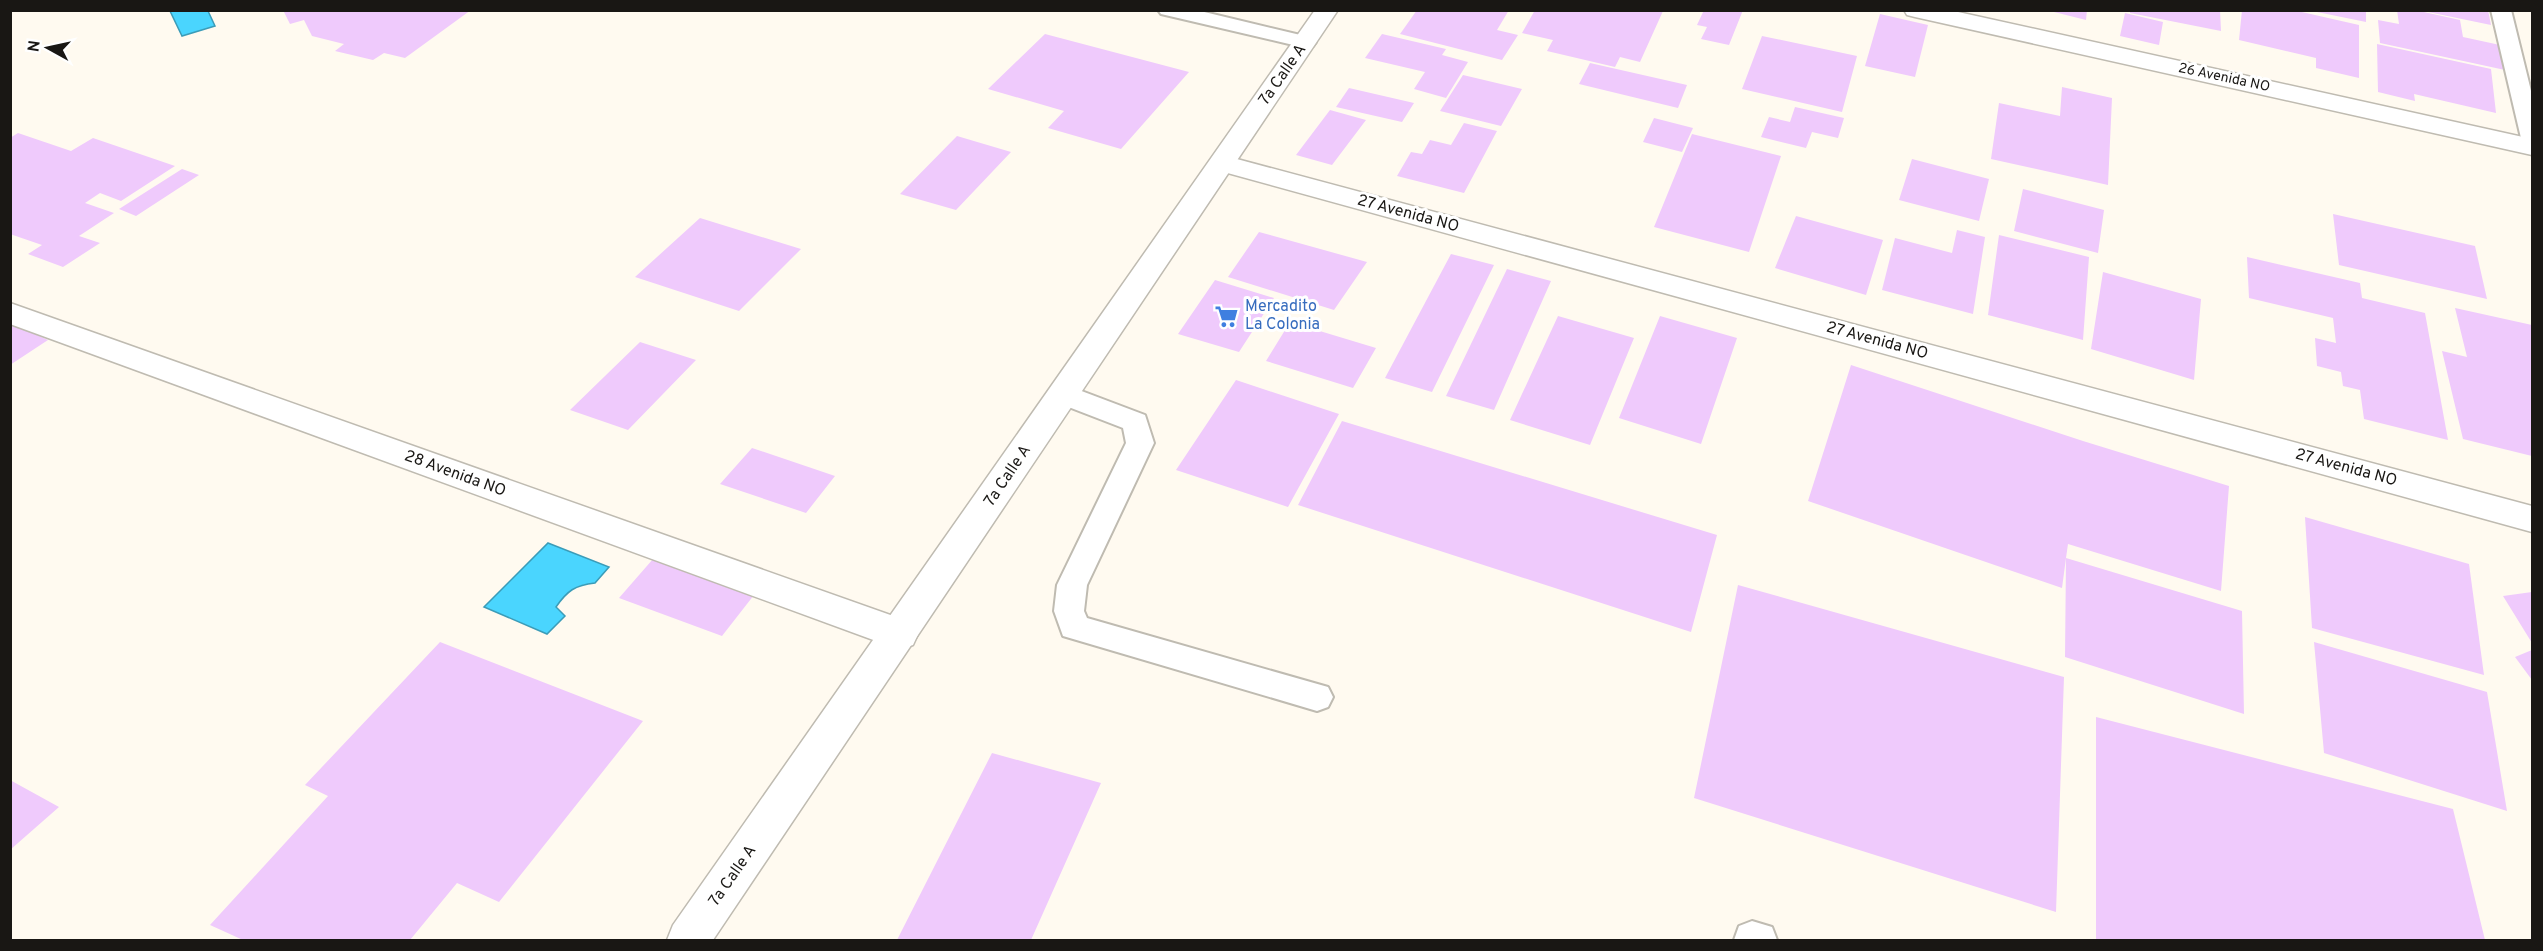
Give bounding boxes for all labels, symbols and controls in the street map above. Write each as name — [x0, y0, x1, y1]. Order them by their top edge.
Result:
north arrow — [18, 18, 78, 78]
text: N — [24, 39, 46, 53]
street label: 7a Calle A — [1255, 41, 1311, 109]
street label: 26 Avenida NO — [2177, 60, 2271, 96]
street label: 27 Avenida NO — [1355, 191, 1461, 237]
place label: Mercadito La Colonia — [1245, 297, 1320, 335]
supermarket icon: Mercadito La Colonia — [1214, 303, 1240, 329]
street label: 27 Avenida NO — [1824, 318, 1930, 364]
street label: 7a Calle A — [980, 441, 1036, 511]
street label: 27 Avenida NO — [2293, 445, 2399, 491]
street label: 28 Avenida NO — [401, 446, 509, 502]
street label: 7a Calle A — [705, 842, 761, 910]

